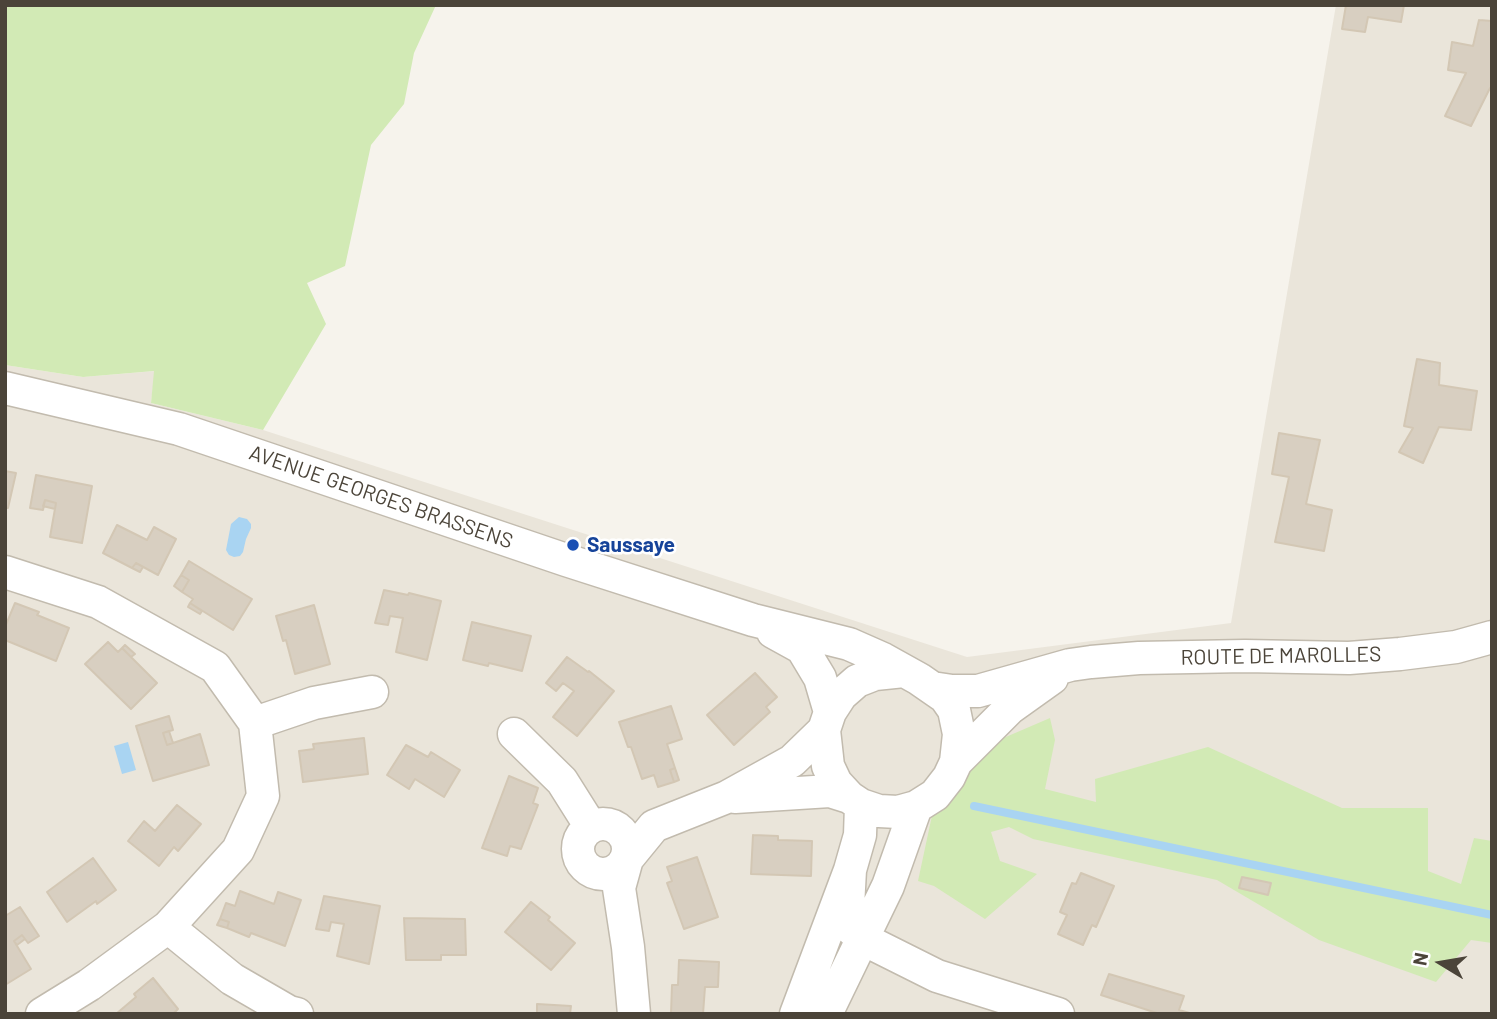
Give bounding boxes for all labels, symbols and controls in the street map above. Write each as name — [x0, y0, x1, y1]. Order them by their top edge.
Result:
street label: AVENUE GEORGES BRASSENS — [246, 440, 516, 554]
place label: Saussaye — [587, 532, 675, 558]
marker: Saussaye — [565, 537, 581, 553]
street label: ROUTE DE MAROLLES — [1180, 642, 1382, 670]
north arrow — [1406, 928, 1476, 998]
text: N — [1407, 951, 1432, 967]

